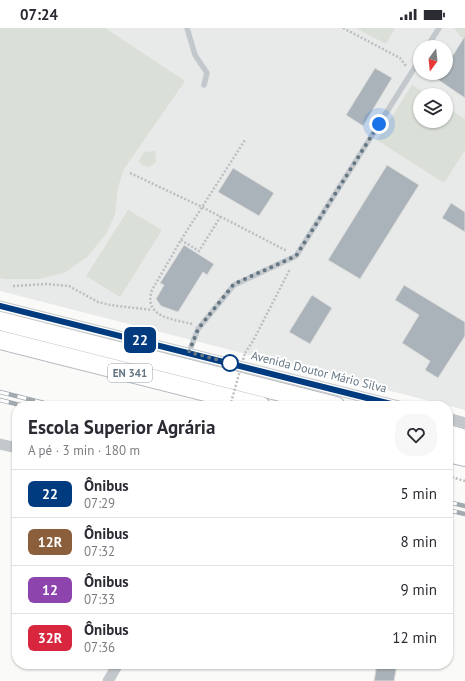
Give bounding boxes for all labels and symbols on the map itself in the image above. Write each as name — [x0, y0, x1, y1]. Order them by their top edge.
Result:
north arrow — [413, 40, 453, 80]
your location — [369, 114, 389, 134]
line badge: 22 — [122, 327, 158, 353]
street label: Avenida Doutor Mário Silva — [250, 347, 389, 396]
unlabelled marker — [221, 354, 239, 372]
road number: EN 341 — [108, 364, 152, 382]

